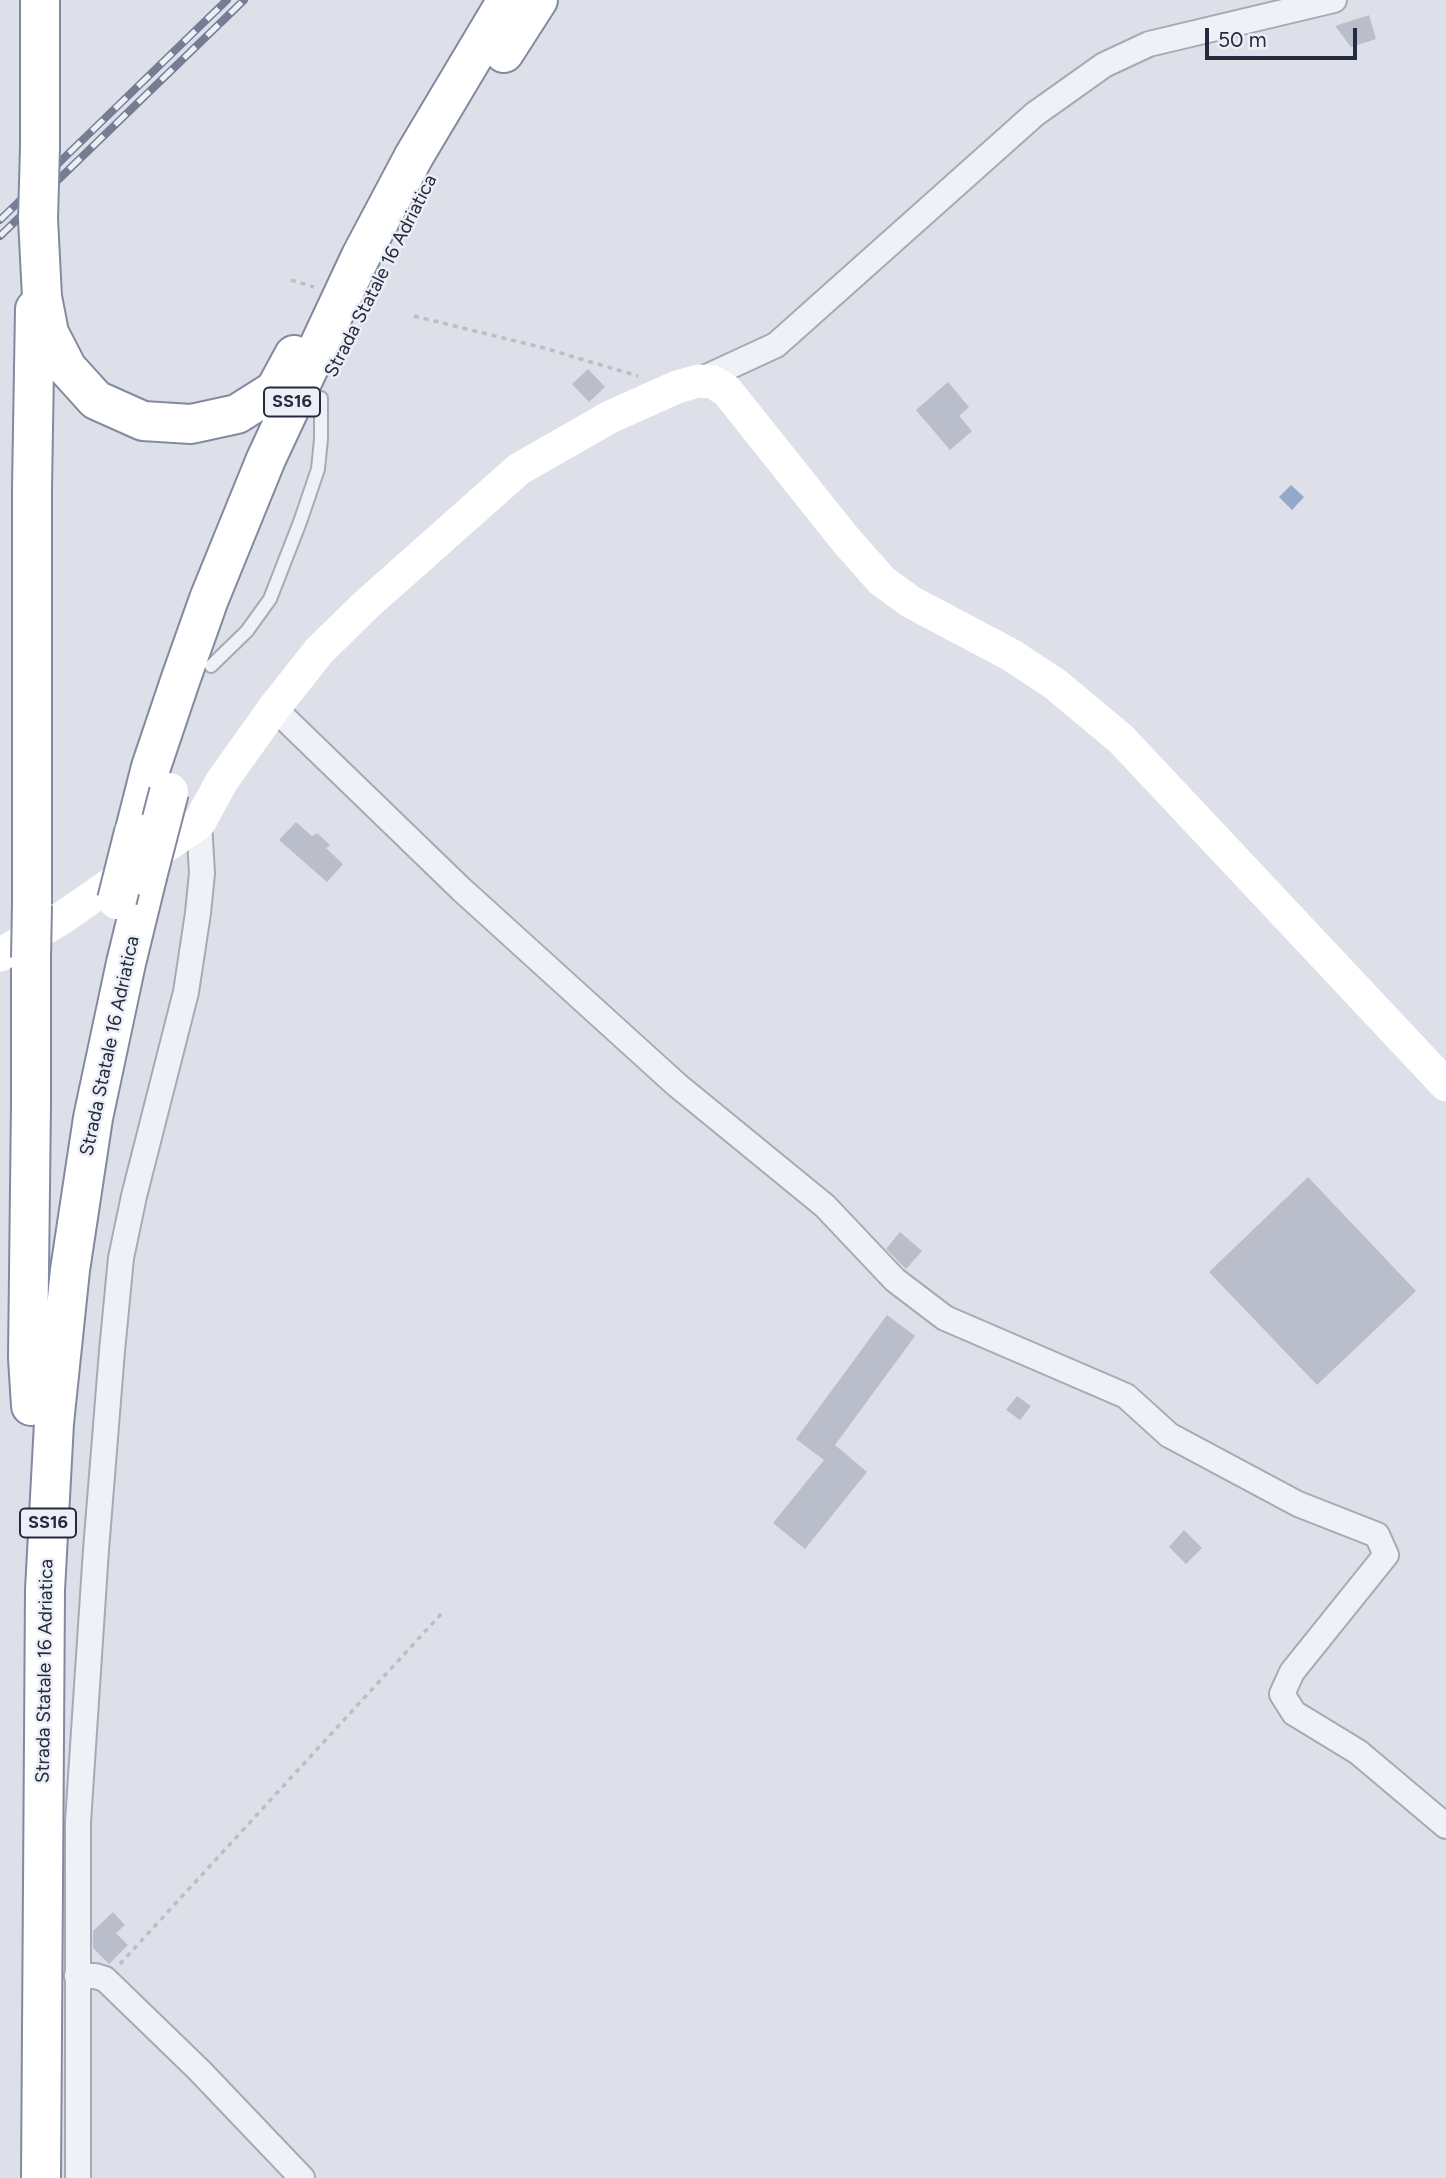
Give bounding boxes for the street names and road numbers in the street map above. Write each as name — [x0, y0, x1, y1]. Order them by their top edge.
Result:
street label: Strada Statale 16 Adriatica — [320, 171, 442, 381]
road number: SS16 — [264, 388, 320, 416]
street label: Strada Statale 16 Adriatica — [76, 934, 144, 1158]
road number: SS16 — [20, 1508, 76, 1538]
street label: Strada Statale 16 Adriatica — [32, 1559, 58, 1783]

